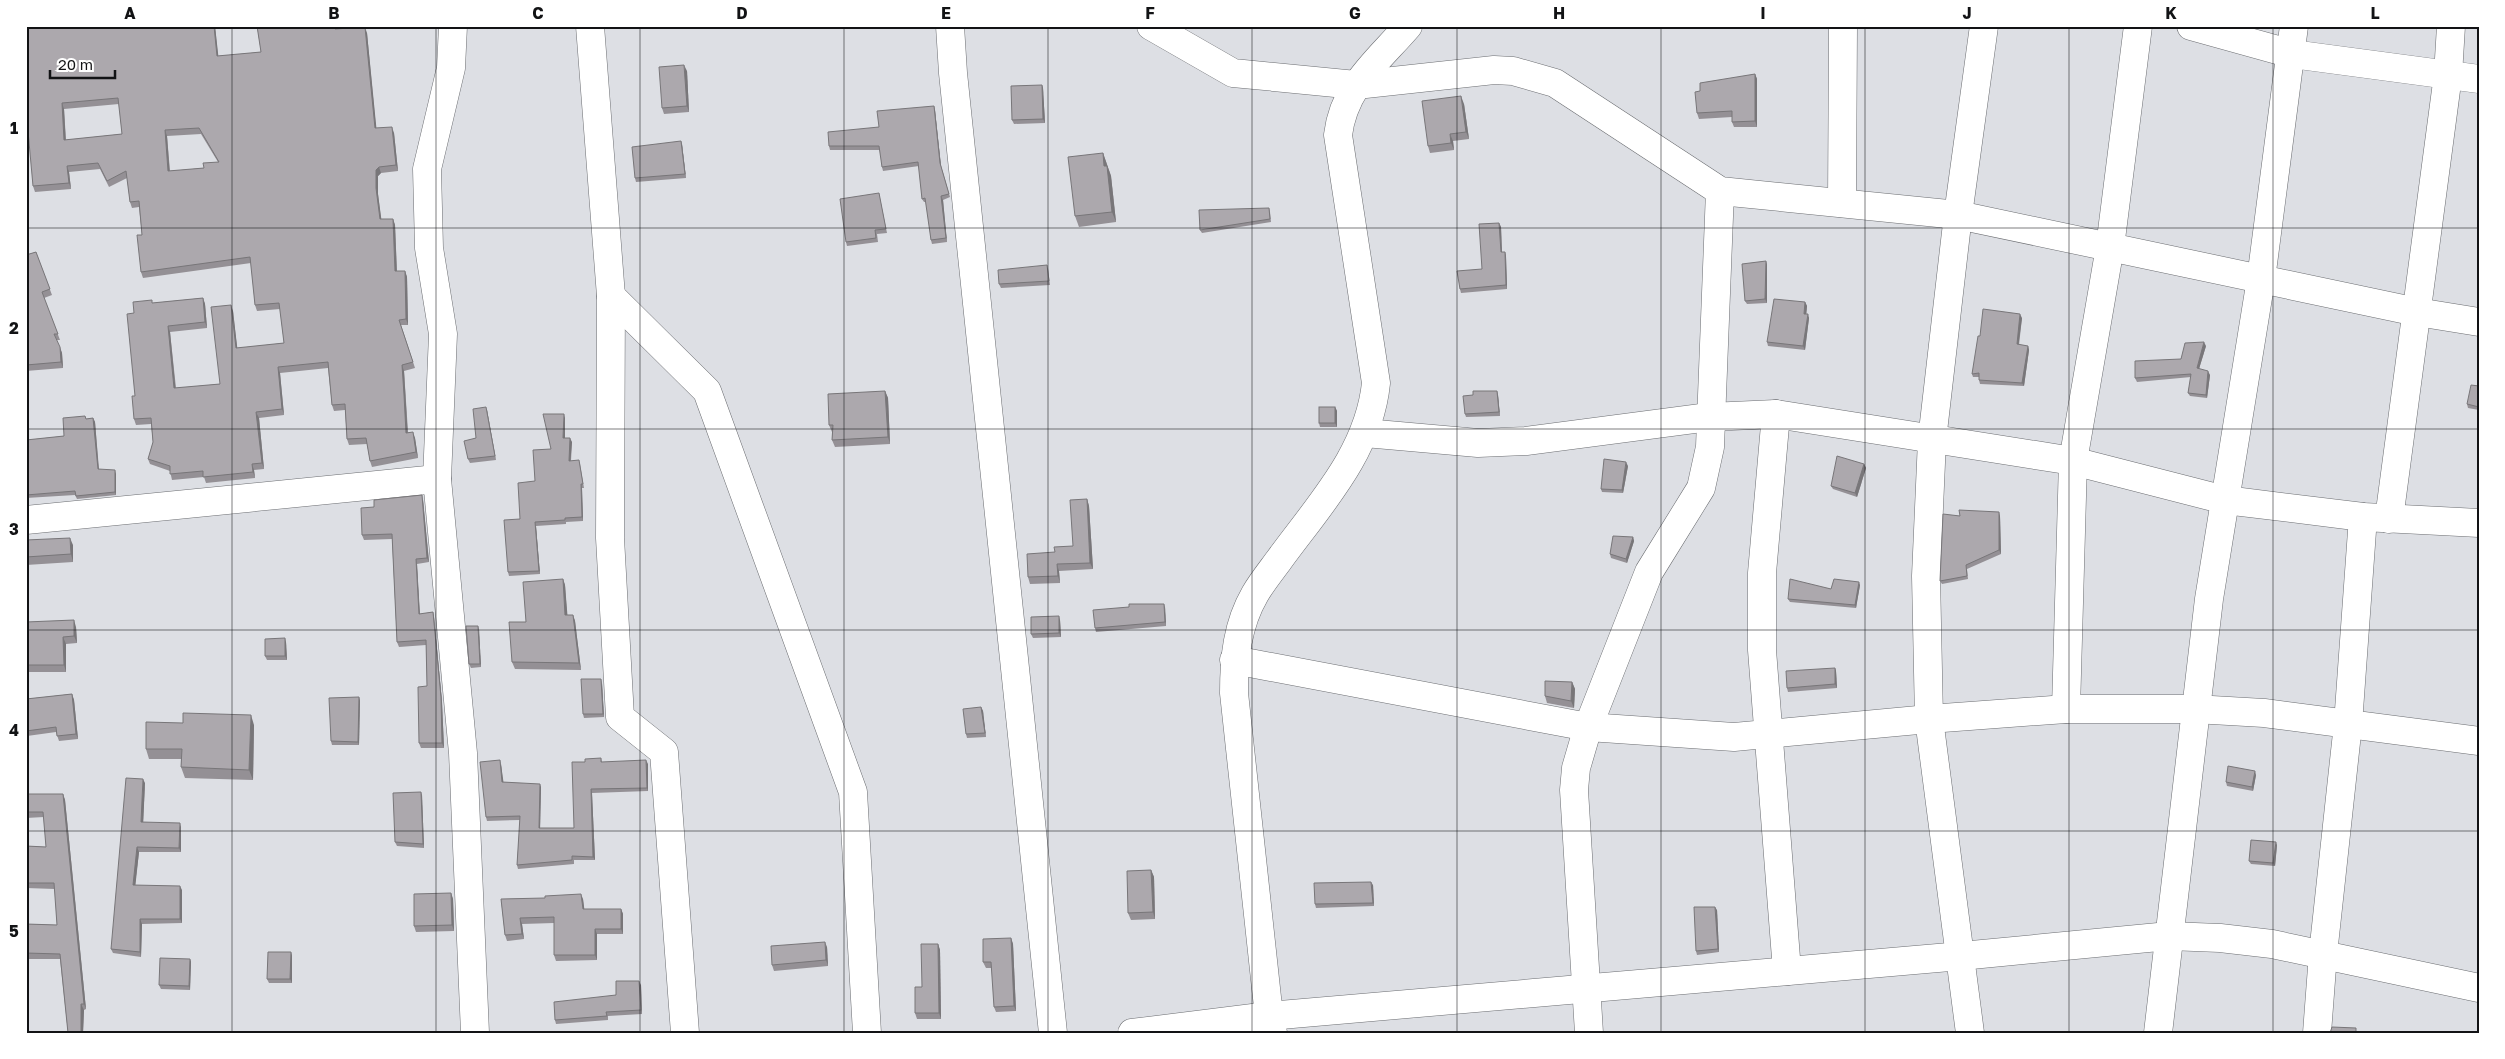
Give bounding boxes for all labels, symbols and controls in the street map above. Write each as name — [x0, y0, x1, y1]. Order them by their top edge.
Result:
text: A — [124, 3, 136, 23]
text: B — [328, 3, 340, 23]
text: C — [532, 3, 544, 23]
text: D — [736, 3, 748, 23]
text: E — [941, 3, 951, 23]
text: F — [1145, 3, 1155, 23]
text: G — [1349, 3, 1361, 23]
text: H — [1553, 3, 1565, 23]
text: I — [1760, 3, 1766, 23]
text: J — [1962, 3, 1972, 23]
text: K — [2165, 3, 2177, 23]
text: L — [2370, 3, 2380, 23]
scale bar — [50, 48, 115, 80]
text: 20 m — [58, 55, 93, 73]
text: 1 — [10, 118, 18, 138]
text: 2 — [9, 318, 19, 338]
text: 3 — [9, 519, 19, 539]
text: 4 — [9, 720, 19, 740]
text: 5 — [9, 921, 19, 941]

